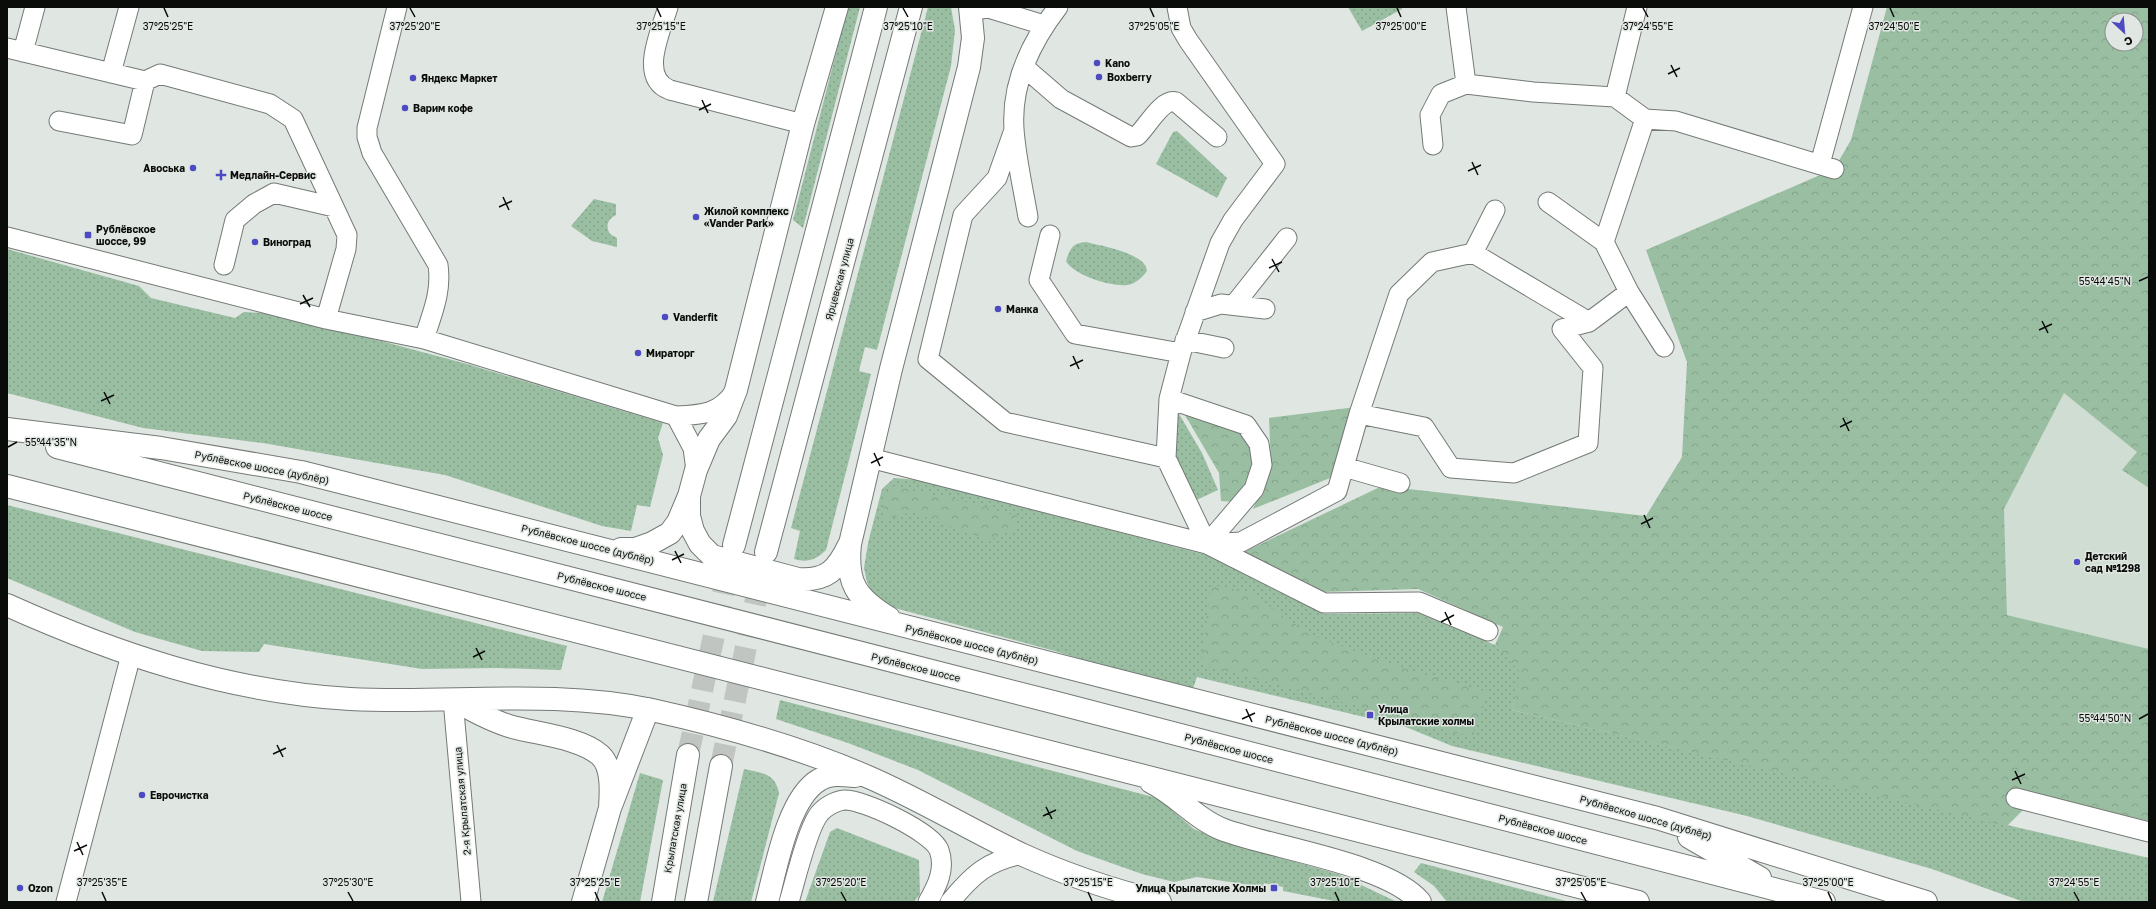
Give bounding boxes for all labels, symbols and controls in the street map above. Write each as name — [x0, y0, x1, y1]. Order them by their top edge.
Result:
north arrow — [2104, 12, 2144, 52]
text: 37°25'25"E — [143, 20, 193, 32]
text: 37°25'20"E — [390, 20, 440, 32]
text: 37°25'15"E — [636, 20, 686, 32]
text: 37°25'10"E — [883, 20, 933, 32]
text: 37°25'05"E — [1129, 20, 1179, 32]
text: 37°25'00"E — [1375, 20, 1427, 32]
text: 37°24'55"E — [1623, 20, 1673, 32]
text: 37°24'50"E — [1868, 20, 1920, 32]
text: С — [2122, 34, 2135, 49]
place label: Kano — [1105, 57, 1130, 69]
marker: Kano — [1092, 58, 1102, 68]
place label: Boxberry — [1107, 71, 1152, 83]
place label: Яндекс Маркет — [421, 72, 498, 84]
marker: Boxberry — [1094, 72, 1104, 82]
marker: Яндекс Маркет — [408, 73, 418, 83]
place label: Варим кофе — [413, 102, 473, 114]
marker: Варим кофе — [400, 103, 410, 113]
place label: Авоська — [143, 162, 185, 174]
marker: Авоська — [188, 163, 198, 173]
marker: Медлайн-Сервис — [215, 169, 227, 181]
place label: Медлайн-Сервис — [230, 169, 316, 181]
place label: Жилой комплекс «Vander Park» — [704, 205, 789, 229]
marker: Жилой комплекс «Vander Park» — [691, 212, 701, 222]
place label: Рублёвское шоссе, 99 — [96, 223, 156, 247]
marker: Рублёвское шоссе, 99 — [83, 230, 93, 240]
place label: Виноград — [263, 236, 312, 248]
street label: Ярцевская улица — [822, 236, 856, 322]
marker: Виноград — [250, 237, 260, 247]
text: 55°44'45"N — [2079, 275, 2131, 287]
place label: Манка — [1006, 303, 1039, 315]
marker: Манка — [993, 304, 1003, 314]
place label: Vanderfit — [673, 311, 718, 323]
marker: Vanderfit — [660, 312, 670, 322]
place label: Мираторг — [646, 347, 695, 359]
marker: Мираторг — [633, 348, 643, 358]
text: 55°44'35"N — [25, 436, 77, 448]
street label: Рублёвское шоссе (дублёр) — [194, 448, 330, 486]
street label: Рублёвское шоссе — [242, 489, 334, 523]
street label: Рублёвское шоссе (дублёр) — [520, 522, 656, 566]
place label: Детский сад №1298 — [2085, 550, 2140, 574]
marker: Детский сад №1298 — [2072, 557, 2082, 567]
street label: Рублёвское шоссе — [556, 569, 648, 603]
street label: Рублёвское шоссе (дублёр) — [904, 622, 1040, 666]
street label: Рублёвское шоссе — [870, 650, 962, 684]
place label: Улица Крылатские холмы — [1378, 703, 1474, 727]
marker: Улица Крылатские холмы — [1365, 710, 1375, 720]
text: 55°44'50"N — [2079, 712, 2131, 724]
street label: Рублёвское шоссе (дублёр) — [1264, 713, 1400, 757]
street label: Рублёвское шоссе — [1183, 730, 1275, 766]
street label: 2-я Крылатская улица — [451, 746, 473, 856]
street label: Крылатская улица — [661, 782, 689, 874]
place label: Еврочистка — [150, 789, 209, 801]
marker: Еврочистка — [137, 790, 147, 800]
street label: Рублёвское шоссе (дублёр) — [1579, 792, 1713, 842]
street label: Рублёвское шоссе — [1497, 811, 1589, 847]
text: 37°25'35"E — [77, 876, 127, 888]
text: 37°25'30"E — [323, 876, 373, 888]
text: 37°25'25"E — [570, 876, 620, 888]
text: 37°25'20"E — [816, 876, 866, 888]
text: 37°25'15"E — [1063, 876, 1113, 888]
text: 37°25'10"E — [1310, 876, 1360, 888]
text: 37°25'05"E — [1556, 876, 1606, 888]
text: 37°25'00"E — [1802, 876, 1854, 888]
text: 37°24'55"E — [2049, 876, 2099, 888]
place label: Ozon — [28, 882, 53, 894]
place label: Улица Крылатские Холмы — [1136, 882, 1266, 894]
marker: Ozon — [15, 883, 25, 893]
marker: Улица Крылатские Холмы — [1269, 883, 1279, 893]

